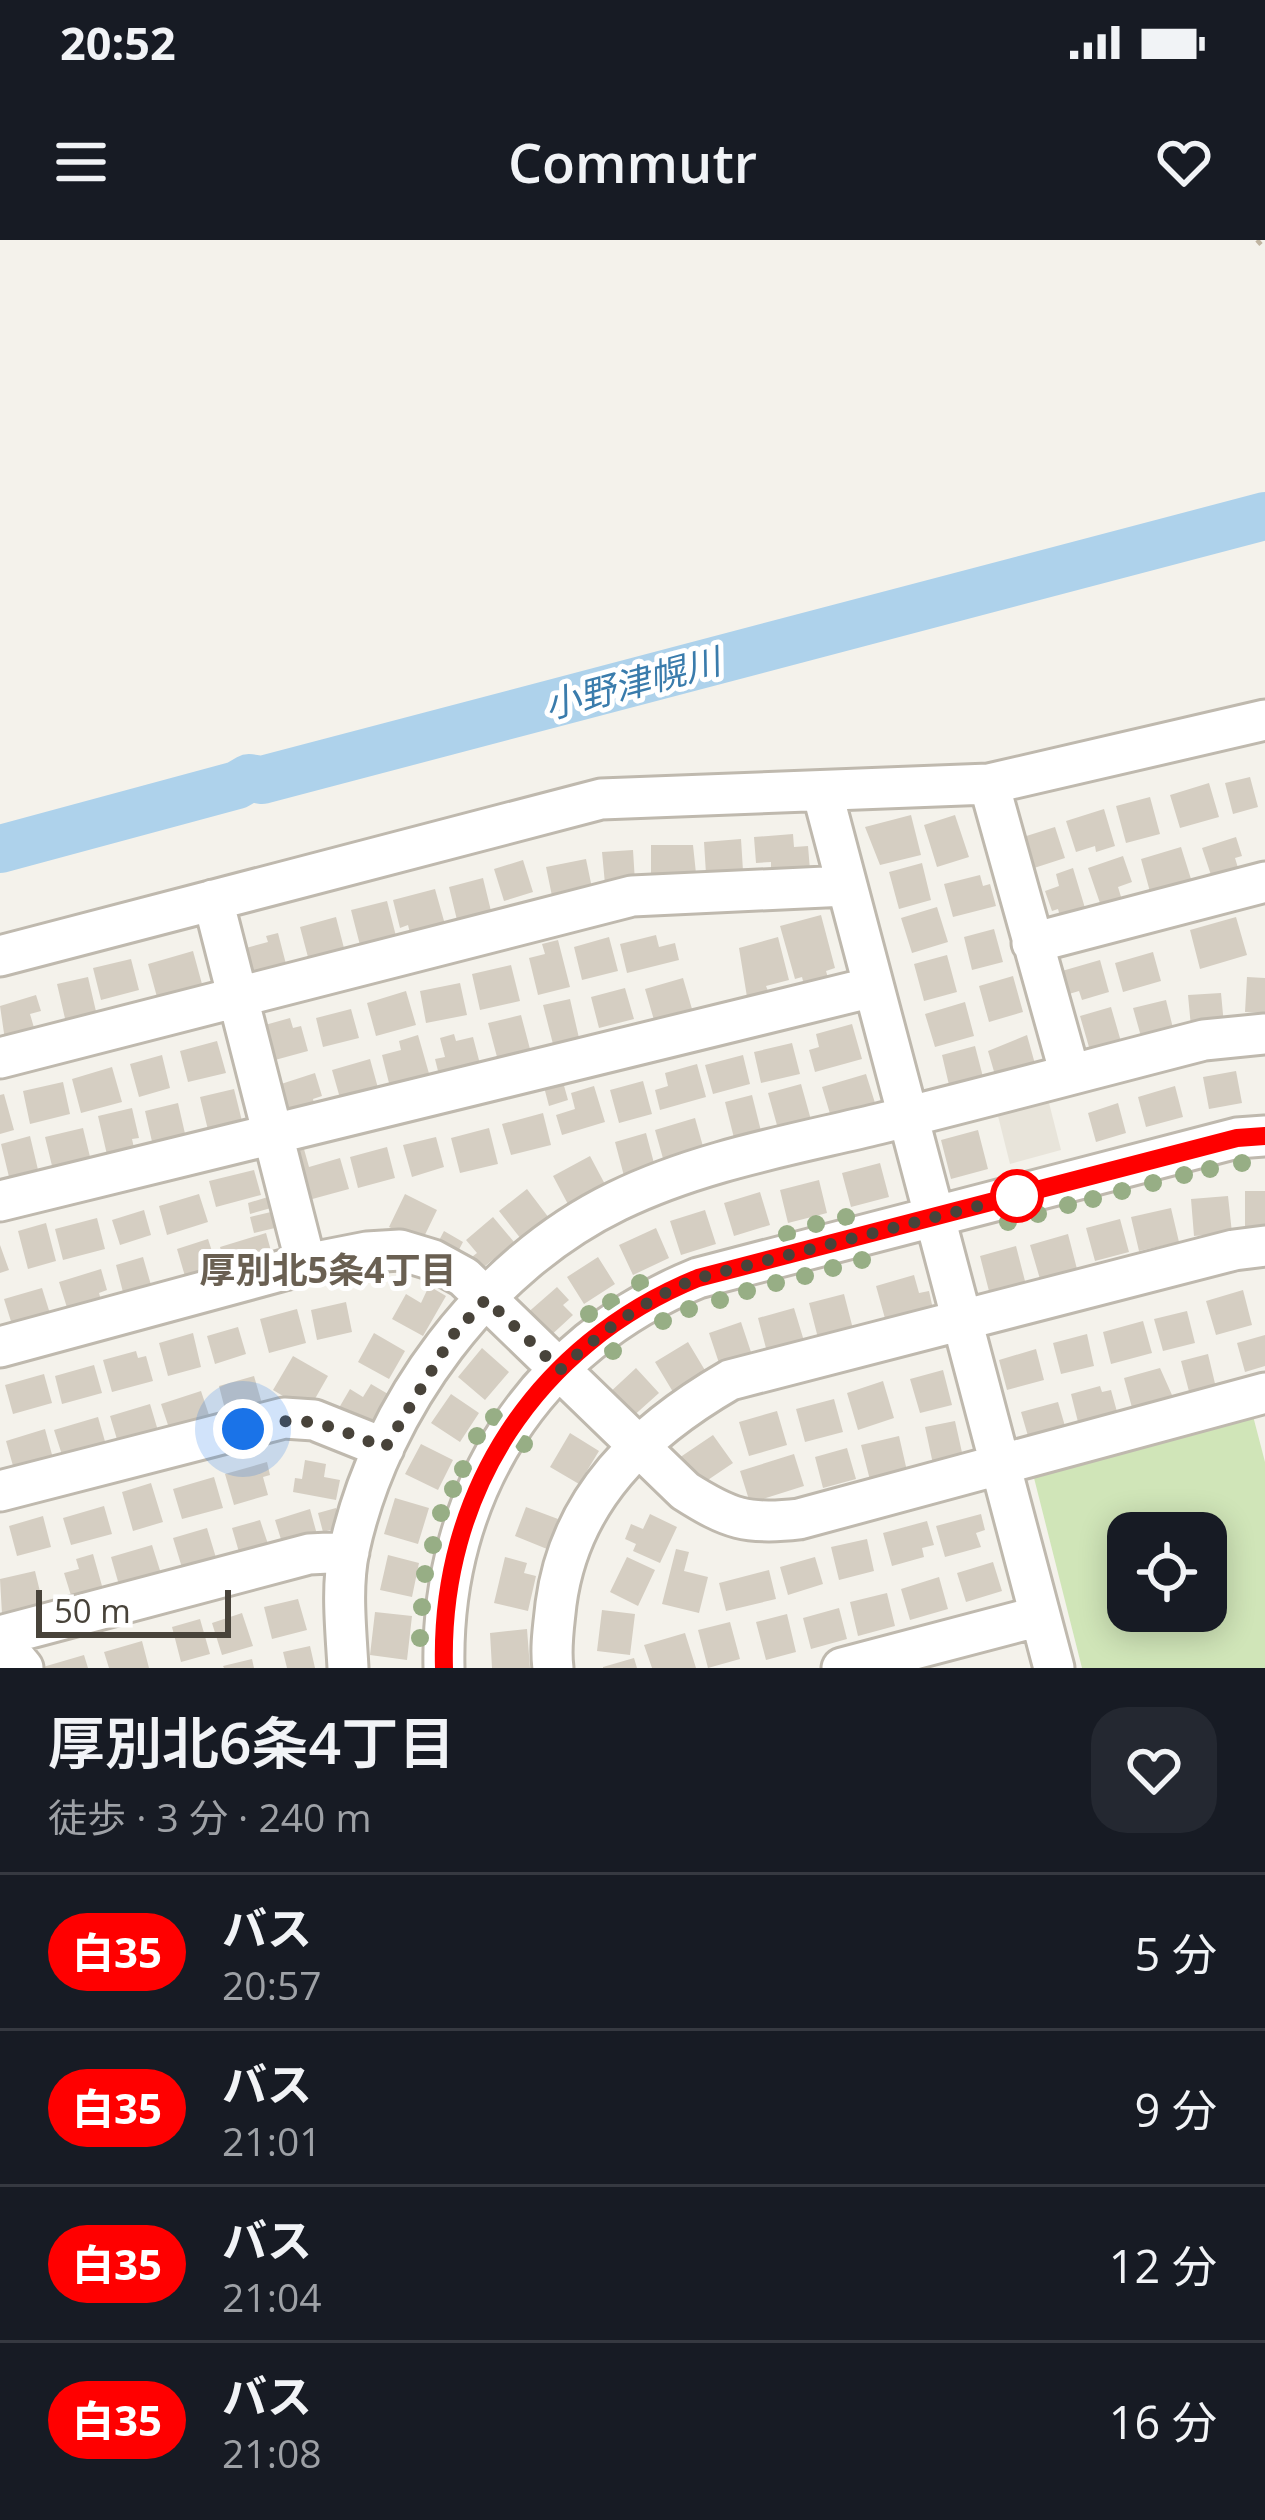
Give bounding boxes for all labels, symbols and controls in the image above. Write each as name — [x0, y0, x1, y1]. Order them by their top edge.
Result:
text: 20:52 — [60, 12, 176, 73]
text: Commutr — [508, 125, 757, 199]
icon: menu — [48, 129, 114, 195]
icon: heart — [1151, 129, 1217, 195]
water label: 小野津幌川 — [539, 635, 729, 730]
unlabelled marker — [992, 1171, 1042, 1221]
district label: 厚別北5条4丁目 — [199, 1245, 457, 1294]
your location — [213, 1399, 273, 1459]
map controls — [1107, 1512, 1227, 1632]
button: locate — [1107, 1512, 1227, 1632]
scale bar — [36, 1584, 231, 1637]
text: 50 m — [54, 1588, 131, 1633]
text: 厚別北6条4丁目 — [48, 1703, 455, 1781]
button: heart — [1091, 1707, 1217, 1833]
text: 徒歩 · 3 分 · 240 m — [48, 1790, 372, 1843]
text: バス — [222, 1897, 312, 1958]
text: 白35 — [72, 1923, 162, 1980]
text: 5 分 — [1135, 1923, 1217, 1984]
text: 20:57 — [222, 1958, 321, 2011]
text: バス — [222, 2053, 312, 2114]
text: 白35 — [72, 2079, 162, 2136]
text: 9 分 — [1135, 2079, 1217, 2140]
text: 21:01 — [222, 2114, 321, 2167]
text: バス — [222, 2209, 312, 2270]
text: 白35 — [72, 2235, 162, 2292]
text: 12 分 — [1109, 2235, 1217, 2296]
text: 21:04 — [222, 2270, 321, 2323]
text: バス — [222, 2365, 312, 2426]
text: 白35 — [72, 2391, 162, 2448]
text: 16 分 — [1109, 2391, 1217, 2452]
text: 21:08 — [222, 2426, 321, 2479]

